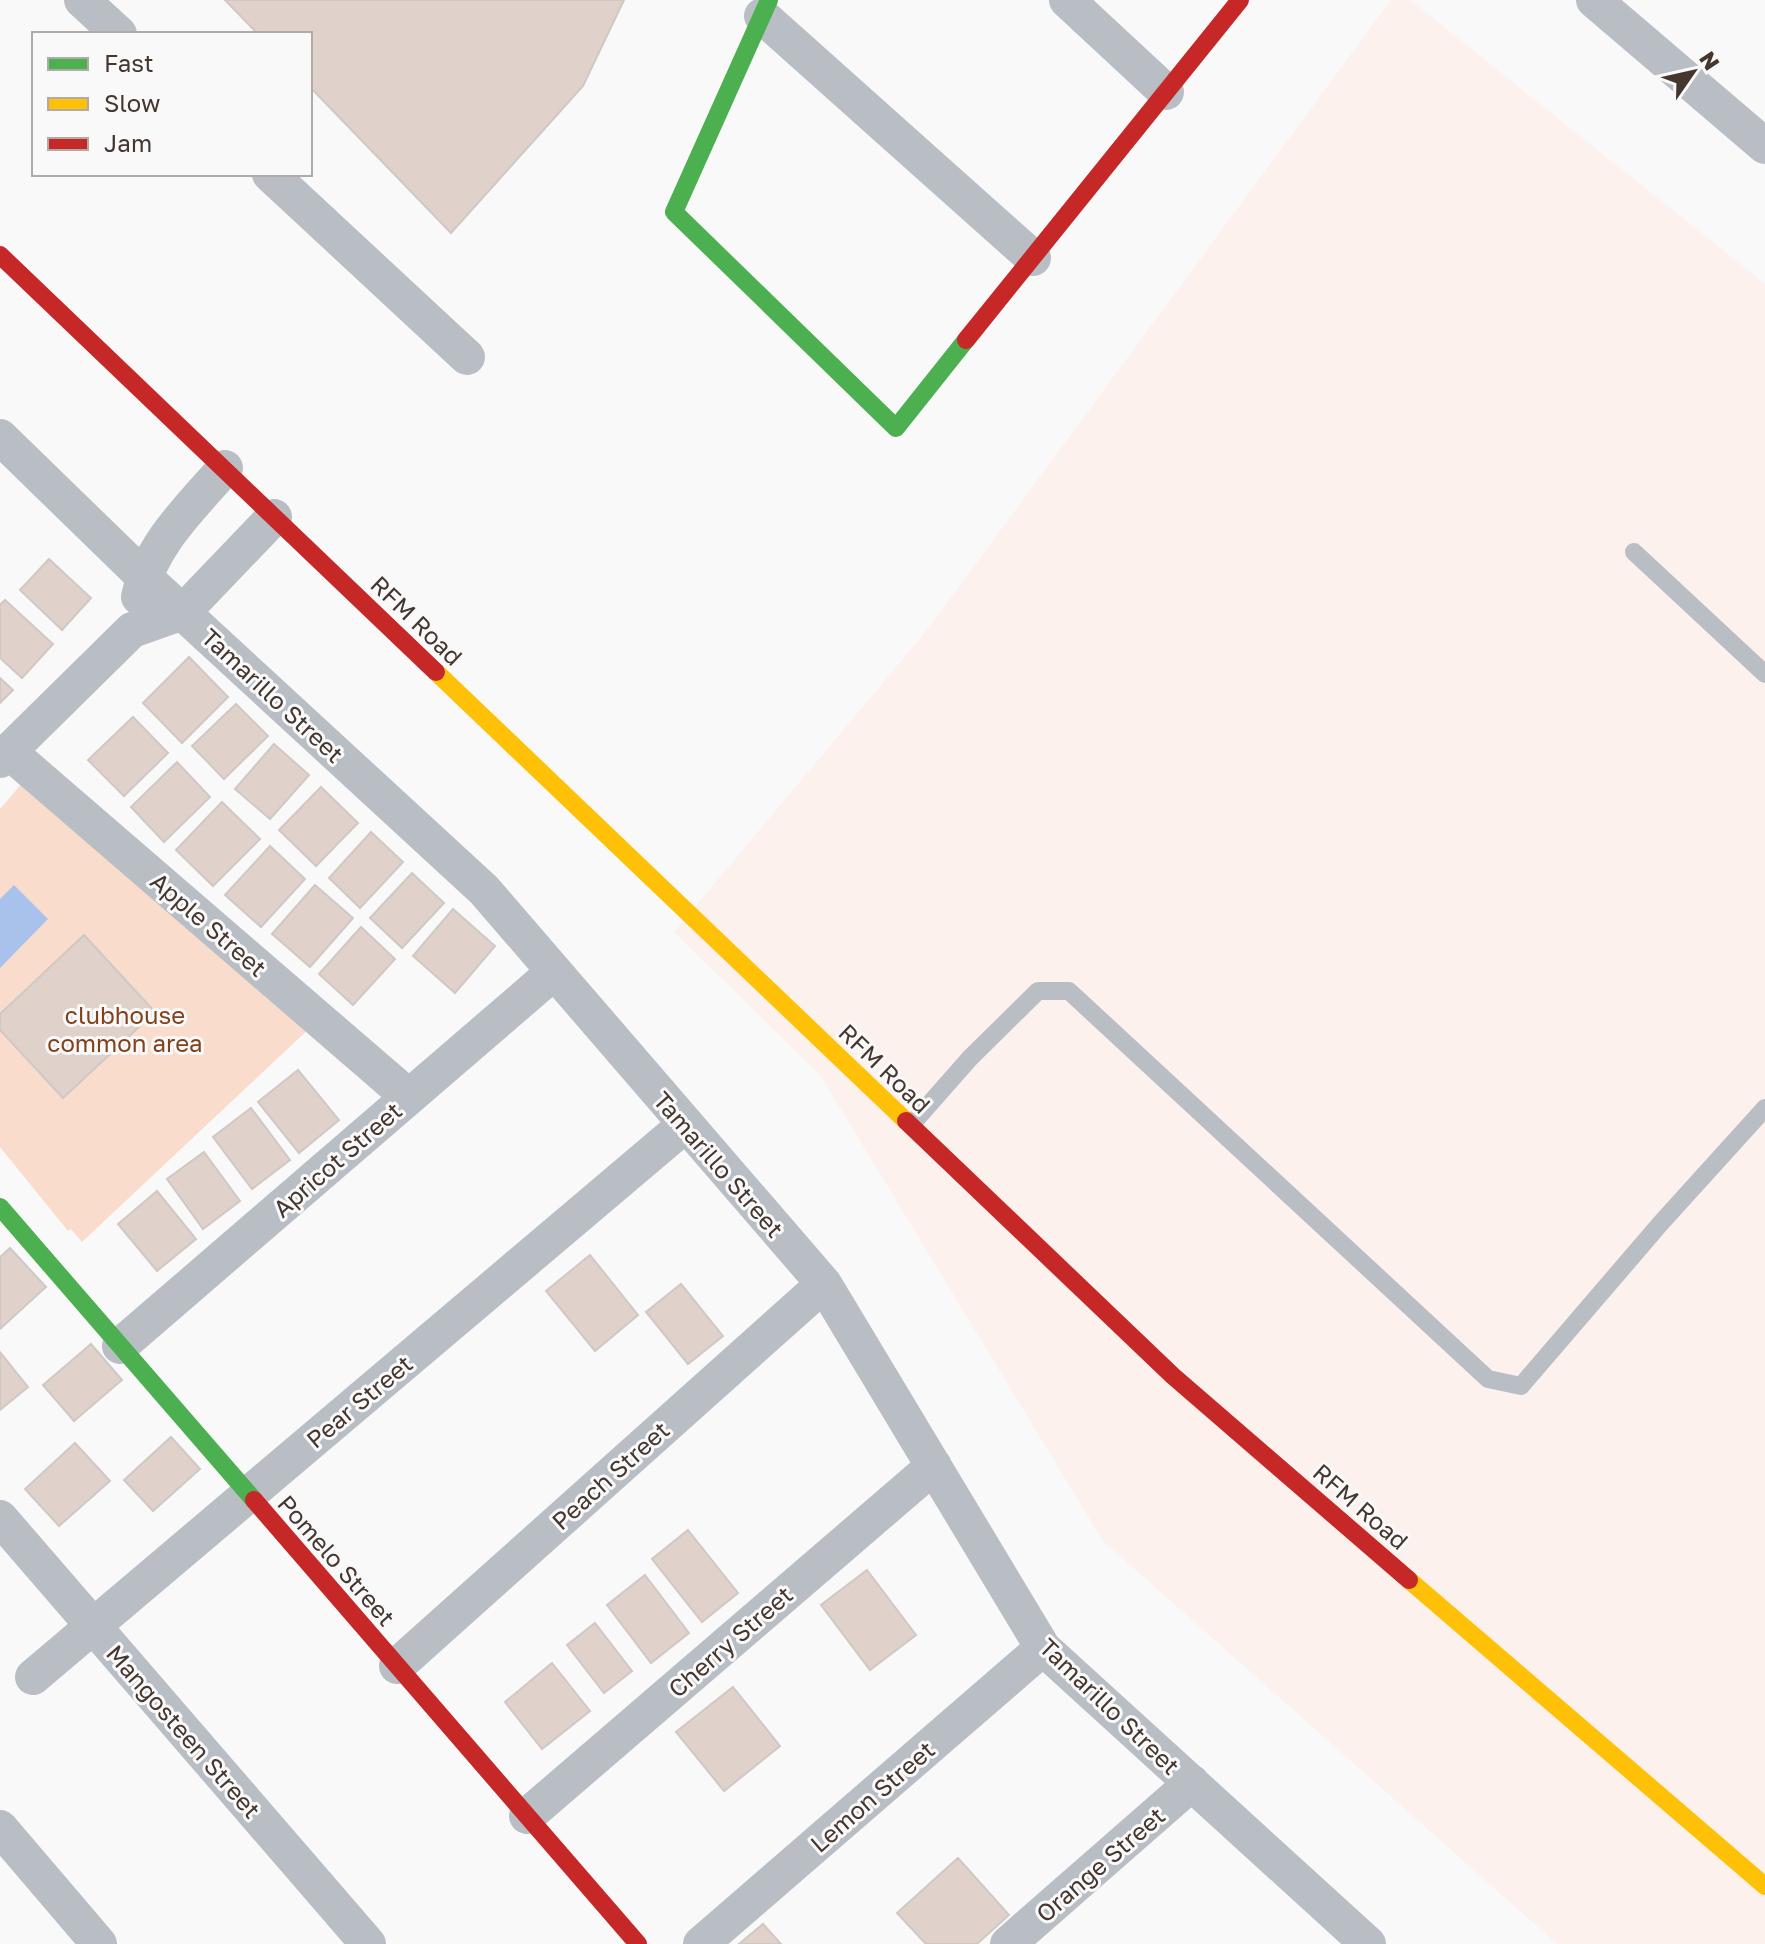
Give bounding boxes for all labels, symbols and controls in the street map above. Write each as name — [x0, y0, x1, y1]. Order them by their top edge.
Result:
legend — [32, 32, 312, 176]
north arrow — [1653, 32, 1733, 112]
text: N — [1694, 46, 1726, 75]
text: Fast — [104, 48, 154, 77]
text: Slow — [104, 88, 160, 117]
text: Jam — [104, 128, 152, 157]
street label: RFM Road — [365, 569, 469, 671]
street label: Tamarillo Street — [196, 622, 350, 768]
street label: Apple Street — [145, 866, 273, 982]
park label: clubhouse common area — [47, 1000, 203, 1057]
street label: RFM Road — [833, 1017, 937, 1119]
street label: Tamarillo Street — [648, 1085, 790, 1243]
street label: Apricot Street — [267, 1095, 407, 1223]
street label: Pear Street — [300, 1348, 418, 1454]
street label: Peach Street — [545, 1415, 675, 1535]
street label: RFM Road — [1308, 1457, 1414, 1555]
street label: Pomelo Street — [272, 1489, 402, 1631]
street label: Cherry Street — [662, 1579, 798, 1703]
street label: Tamarillo Street — [1034, 1632, 1186, 1780]
street label: Mangosteen Street — [101, 1638, 267, 1824]
street label: Lemon Street — [804, 1734, 940, 1858]
street label: Orange Street — [1030, 1800, 1170, 1928]

